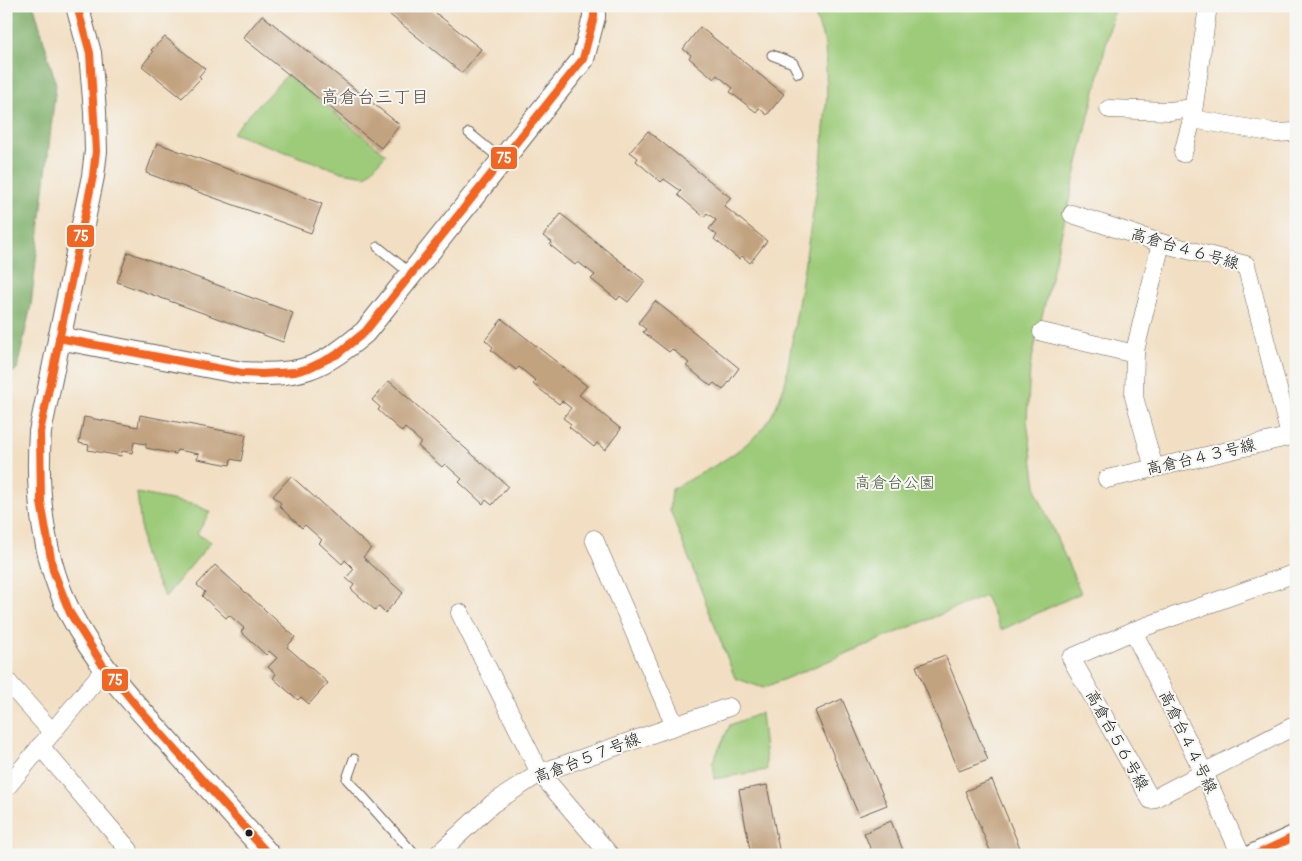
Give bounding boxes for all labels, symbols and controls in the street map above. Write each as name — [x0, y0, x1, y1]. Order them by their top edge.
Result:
district label: 高倉台三丁目 — [321, 86, 429, 109]
line badge: 75 — [490, 146, 518, 170]
text: 75 — [497, 150, 512, 167]
line badge: 75 — [66, 224, 95, 248]
street label: 高倉台４６号線 — [1128, 224, 1242, 274]
text: 75 — [74, 228, 89, 245]
street label: 高倉台４３号線 — [1144, 435, 1258, 479]
park label: 高倉台公園 — [855, 473, 935, 493]
line badge: 75 — [101, 668, 129, 692]
text: 75 — [108, 672, 123, 689]
street label: 高倉台５６号線 — [1081, 686, 1153, 794]
street label: 高倉台４４号線 — [1154, 687, 1222, 797]
street label: 高倉台５７号線 — [531, 729, 643, 787]
unlabelled marker — [244, 828, 254, 838]

